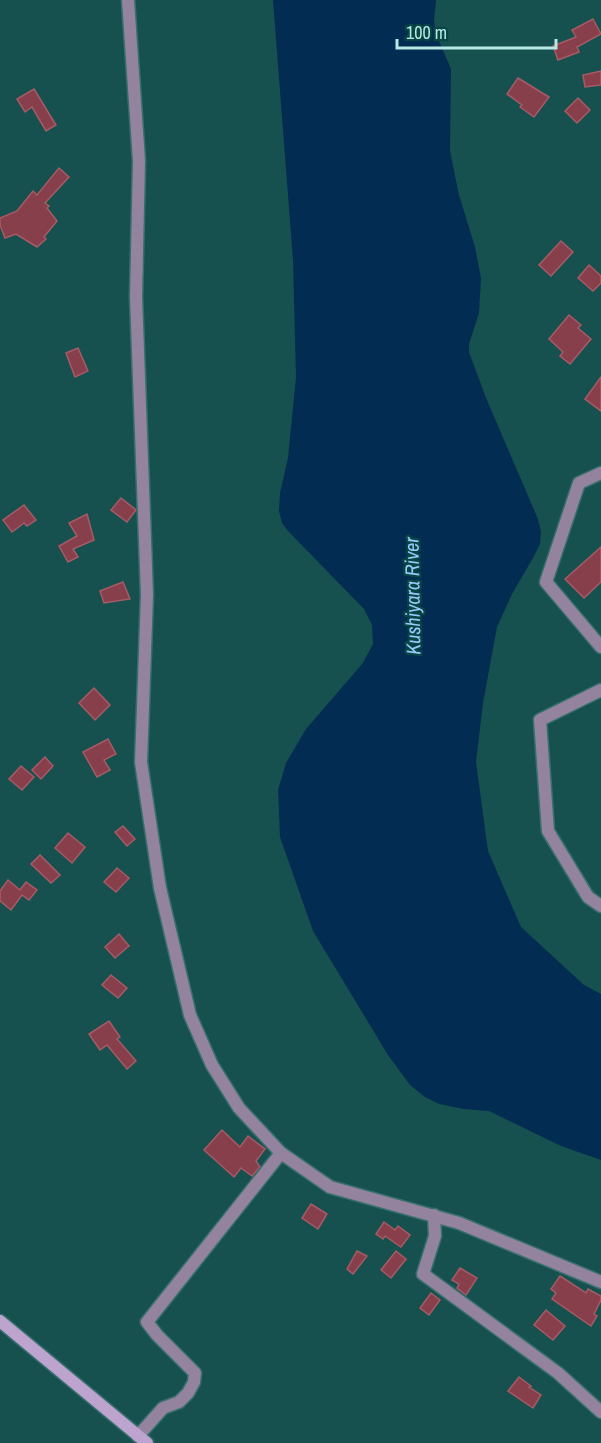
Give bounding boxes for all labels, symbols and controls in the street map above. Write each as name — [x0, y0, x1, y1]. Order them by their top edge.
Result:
scale bar — [397, 12, 556, 50]
text: 100 m — [406, 20, 447, 45]
water label: Kushiyara River — [397, 536, 427, 655]

